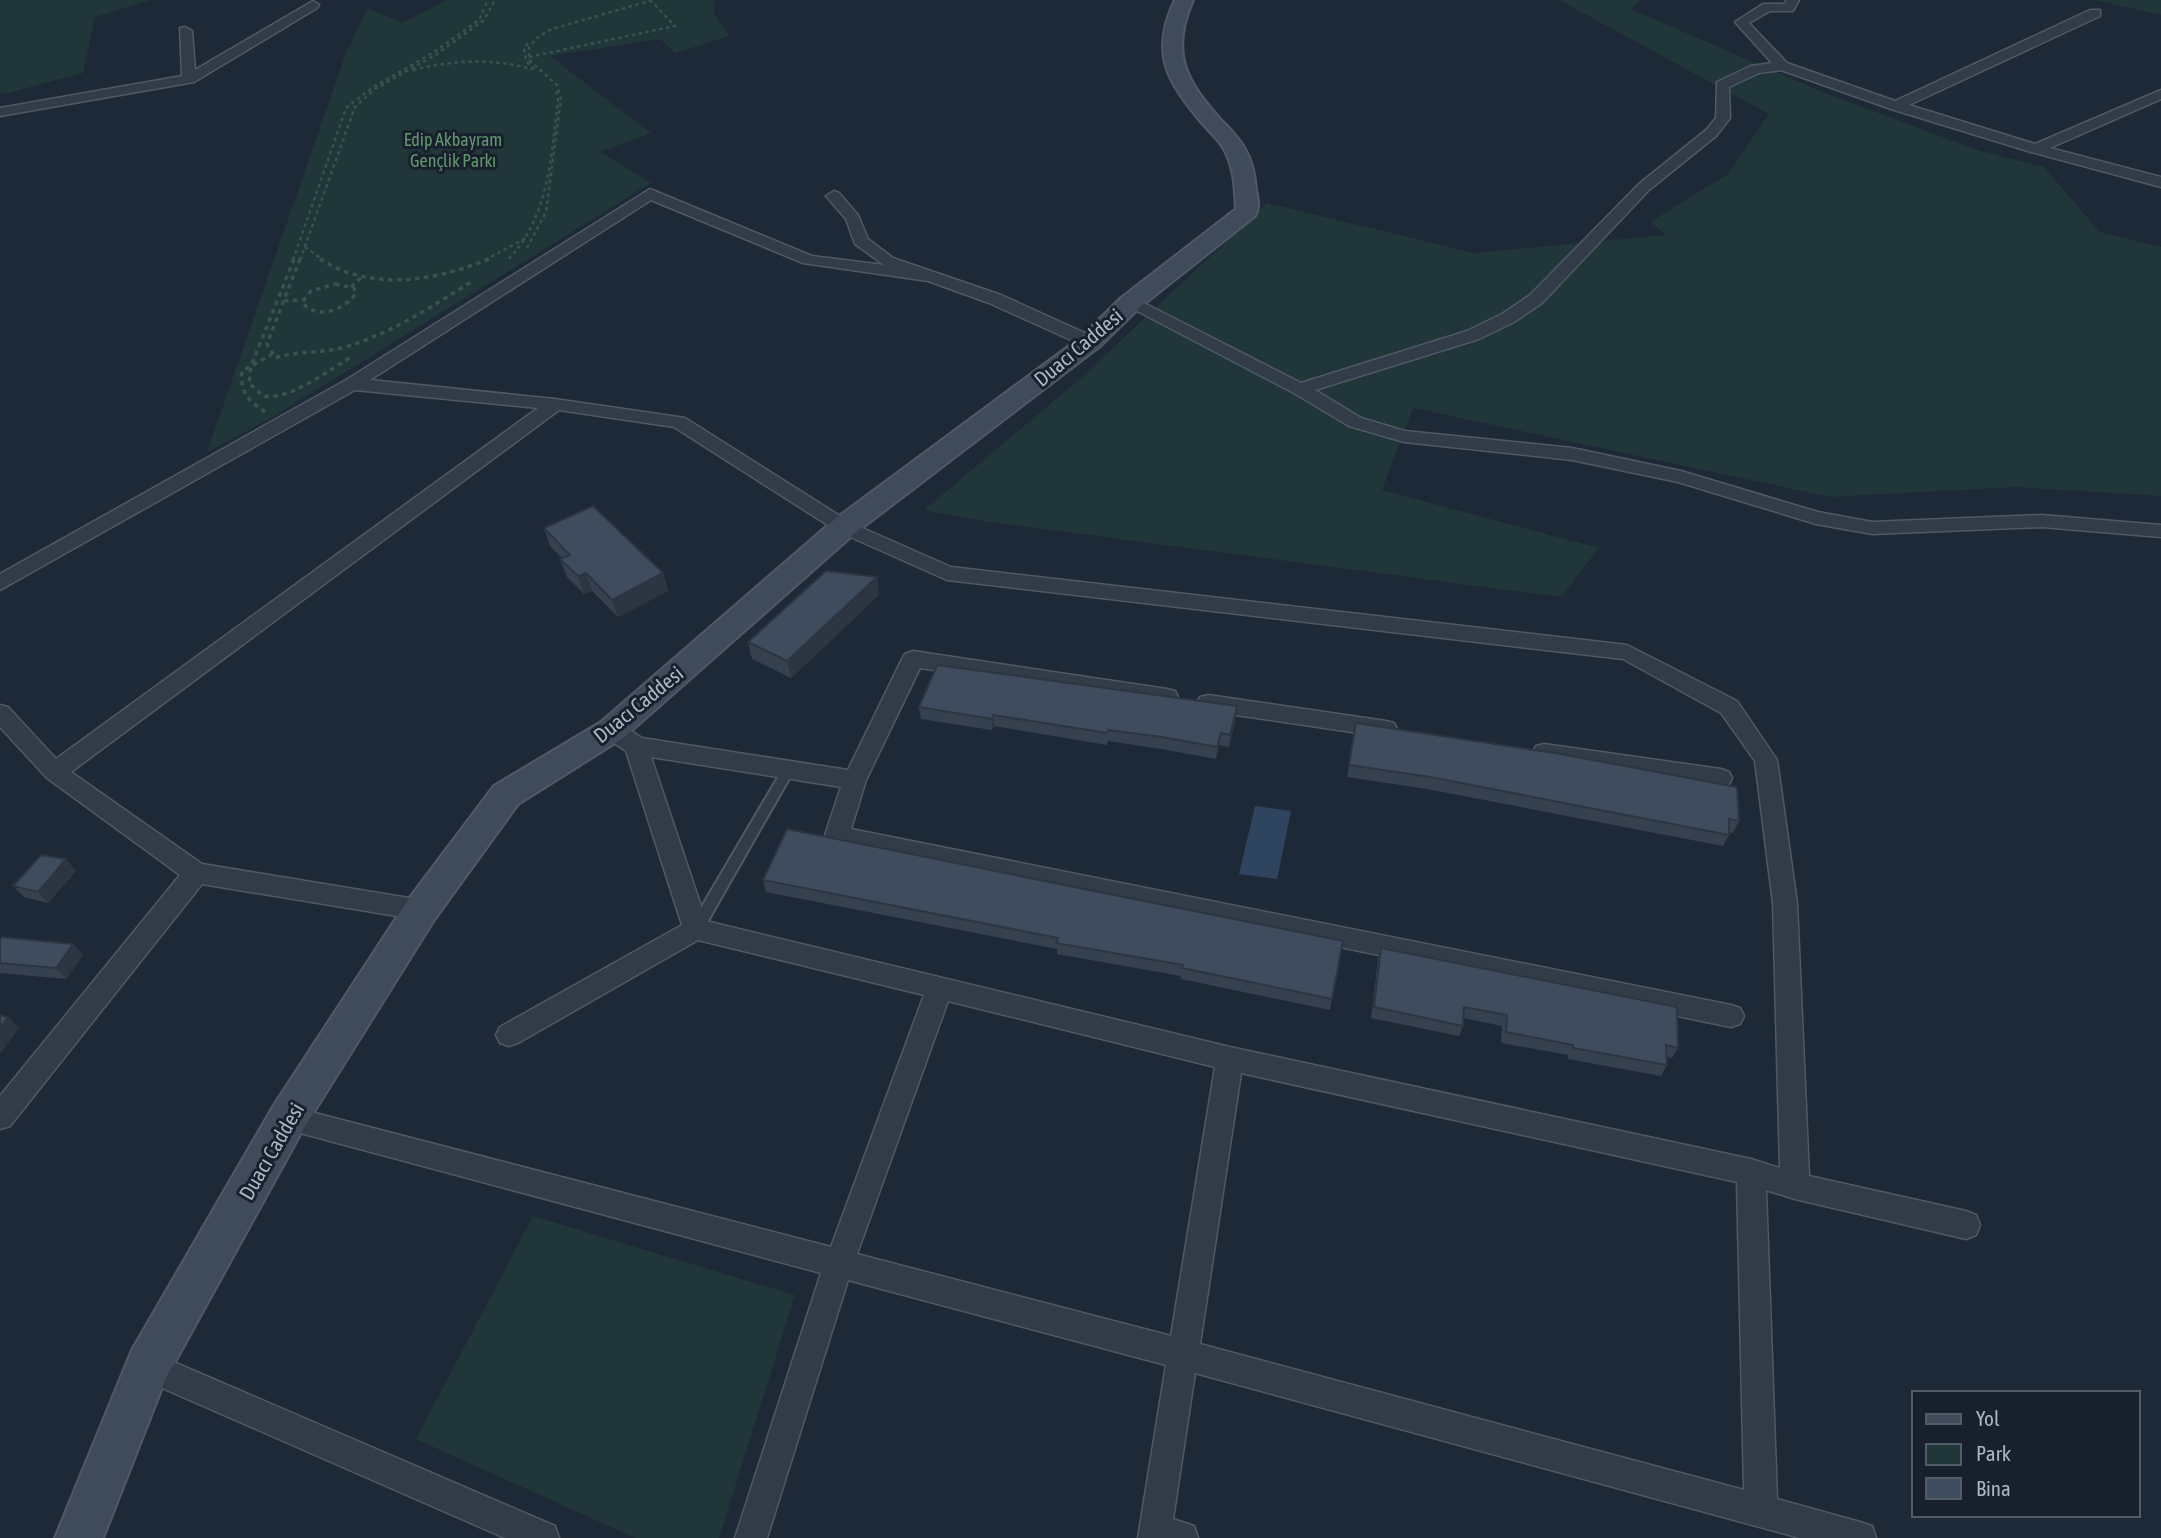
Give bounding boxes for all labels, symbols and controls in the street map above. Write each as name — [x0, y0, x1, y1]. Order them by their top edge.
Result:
park label: Edip Akbayram Gençlik Parkı — [404, 129, 502, 171]
street label: Duacı Caddesi — [1029, 303, 1127, 391]
street label: Duacı Caddesi — [588, 661, 688, 747]
street label: Duacı Caddesi — [234, 1098, 308, 1204]
legend — [1912, 1391, 2140, 1517]
text: Yol — [1976, 1406, 2000, 1430]
text: Park — [1976, 1441, 2011, 1465]
text: Bina — [1976, 1476, 2011, 1500]

